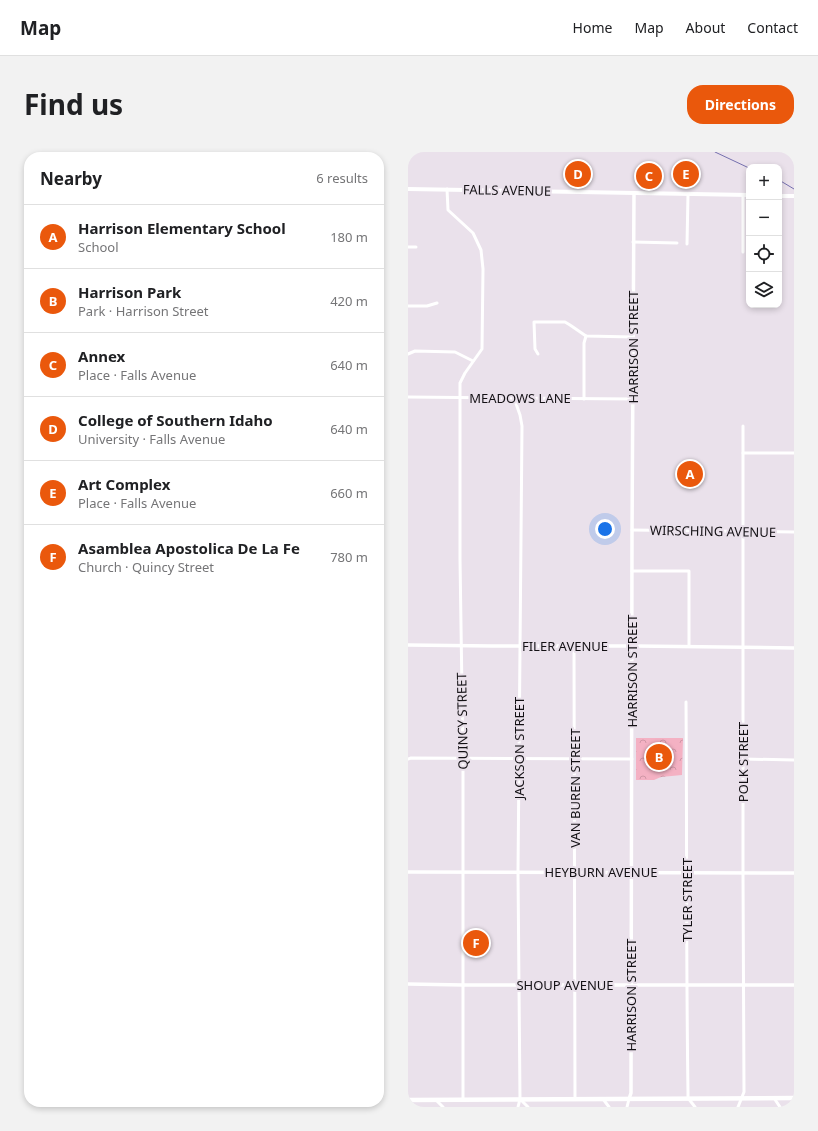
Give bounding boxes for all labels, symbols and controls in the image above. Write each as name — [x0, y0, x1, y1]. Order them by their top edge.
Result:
text: Map — [20, 15, 61, 41]
text: Home — [573, 18, 612, 37]
text: Map — [634, 18, 664, 37]
text: About — [686, 18, 725, 37]
text: Contact — [747, 18, 798, 37]
text: Find us — [24, 85, 123, 123]
button: Directions — [687, 85, 794, 124]
pin: D — [565, 159, 591, 189]
pin: E — [673, 159, 699, 189]
pin: C — [636, 161, 662, 191]
map controls — [746, 164, 782, 308]
button: + — [746, 164, 782, 200]
text: Nearby — [40, 167, 102, 190]
text: 6 results — [316, 169, 368, 187]
street label: FALLS AVENUE — [463, 180, 551, 200]
button: − — [746, 200, 782, 236]
text: Harrison Elementary School — [78, 218, 286, 238]
text: A — [49, 228, 58, 246]
text: 180 m — [330, 228, 368, 246]
button: locate — [746, 236, 782, 272]
text: School — [78, 238, 119, 256]
button: layers — [746, 272, 782, 308]
text: Harrison Park — [78, 282, 181, 302]
street label: HARRISON STREET — [624, 290, 642, 404]
text: B — [49, 292, 57, 310]
text: 420 m — [330, 292, 368, 310]
text: Park · Harrison Street — [78, 302, 209, 320]
text: Annex — [78, 346, 125, 366]
text: C — [49, 356, 57, 374]
text: 640 m — [330, 356, 368, 374]
text: Place · Falls Avenue — [78, 366, 196, 384]
street label: MEADOWS LANE — [469, 389, 571, 407]
text: College of Southern Idaho — [78, 410, 273, 430]
text: D — [48, 420, 58, 438]
text: 640 m — [330, 420, 368, 438]
text: University · Falls Avenue — [78, 430, 225, 448]
pin: A — [677, 459, 703, 489]
text: Art Complex — [78, 474, 170, 494]
text: E — [49, 484, 57, 502]
text: 660 m — [330, 484, 368, 502]
text: Place · Falls Avenue — [78, 494, 196, 512]
your location — [595, 519, 615, 539]
street label: WIRSCHING AVENUE — [650, 521, 776, 541]
text: Asamblea Apostolica De La Fe — [78, 538, 300, 558]
text: F — [49, 548, 57, 566]
text: 780 m — [330, 548, 368, 566]
text: Church · Quincy Street — [78, 558, 214, 576]
street label: HARRISON STREET — [623, 614, 641, 728]
street label: FILER AVENUE — [522, 637, 608, 655]
street label: QUINCY STREET — [452, 672, 472, 770]
street label: JACKSON STREET — [510, 696, 528, 801]
street label: POLK STREET — [734, 721, 752, 802]
street label: VAN BUREN STREET — [566, 727, 584, 848]
pin: B — [646, 742, 672, 772]
street label: TYLER STREET — [678, 857, 696, 942]
street label: HEYBURN AVENUE — [545, 863, 657, 881]
pin: F — [463, 928, 489, 958]
street label: HARRISON STREET — [622, 938, 640, 1052]
street label: SHOUP AVENUE — [516, 976, 614, 994]

